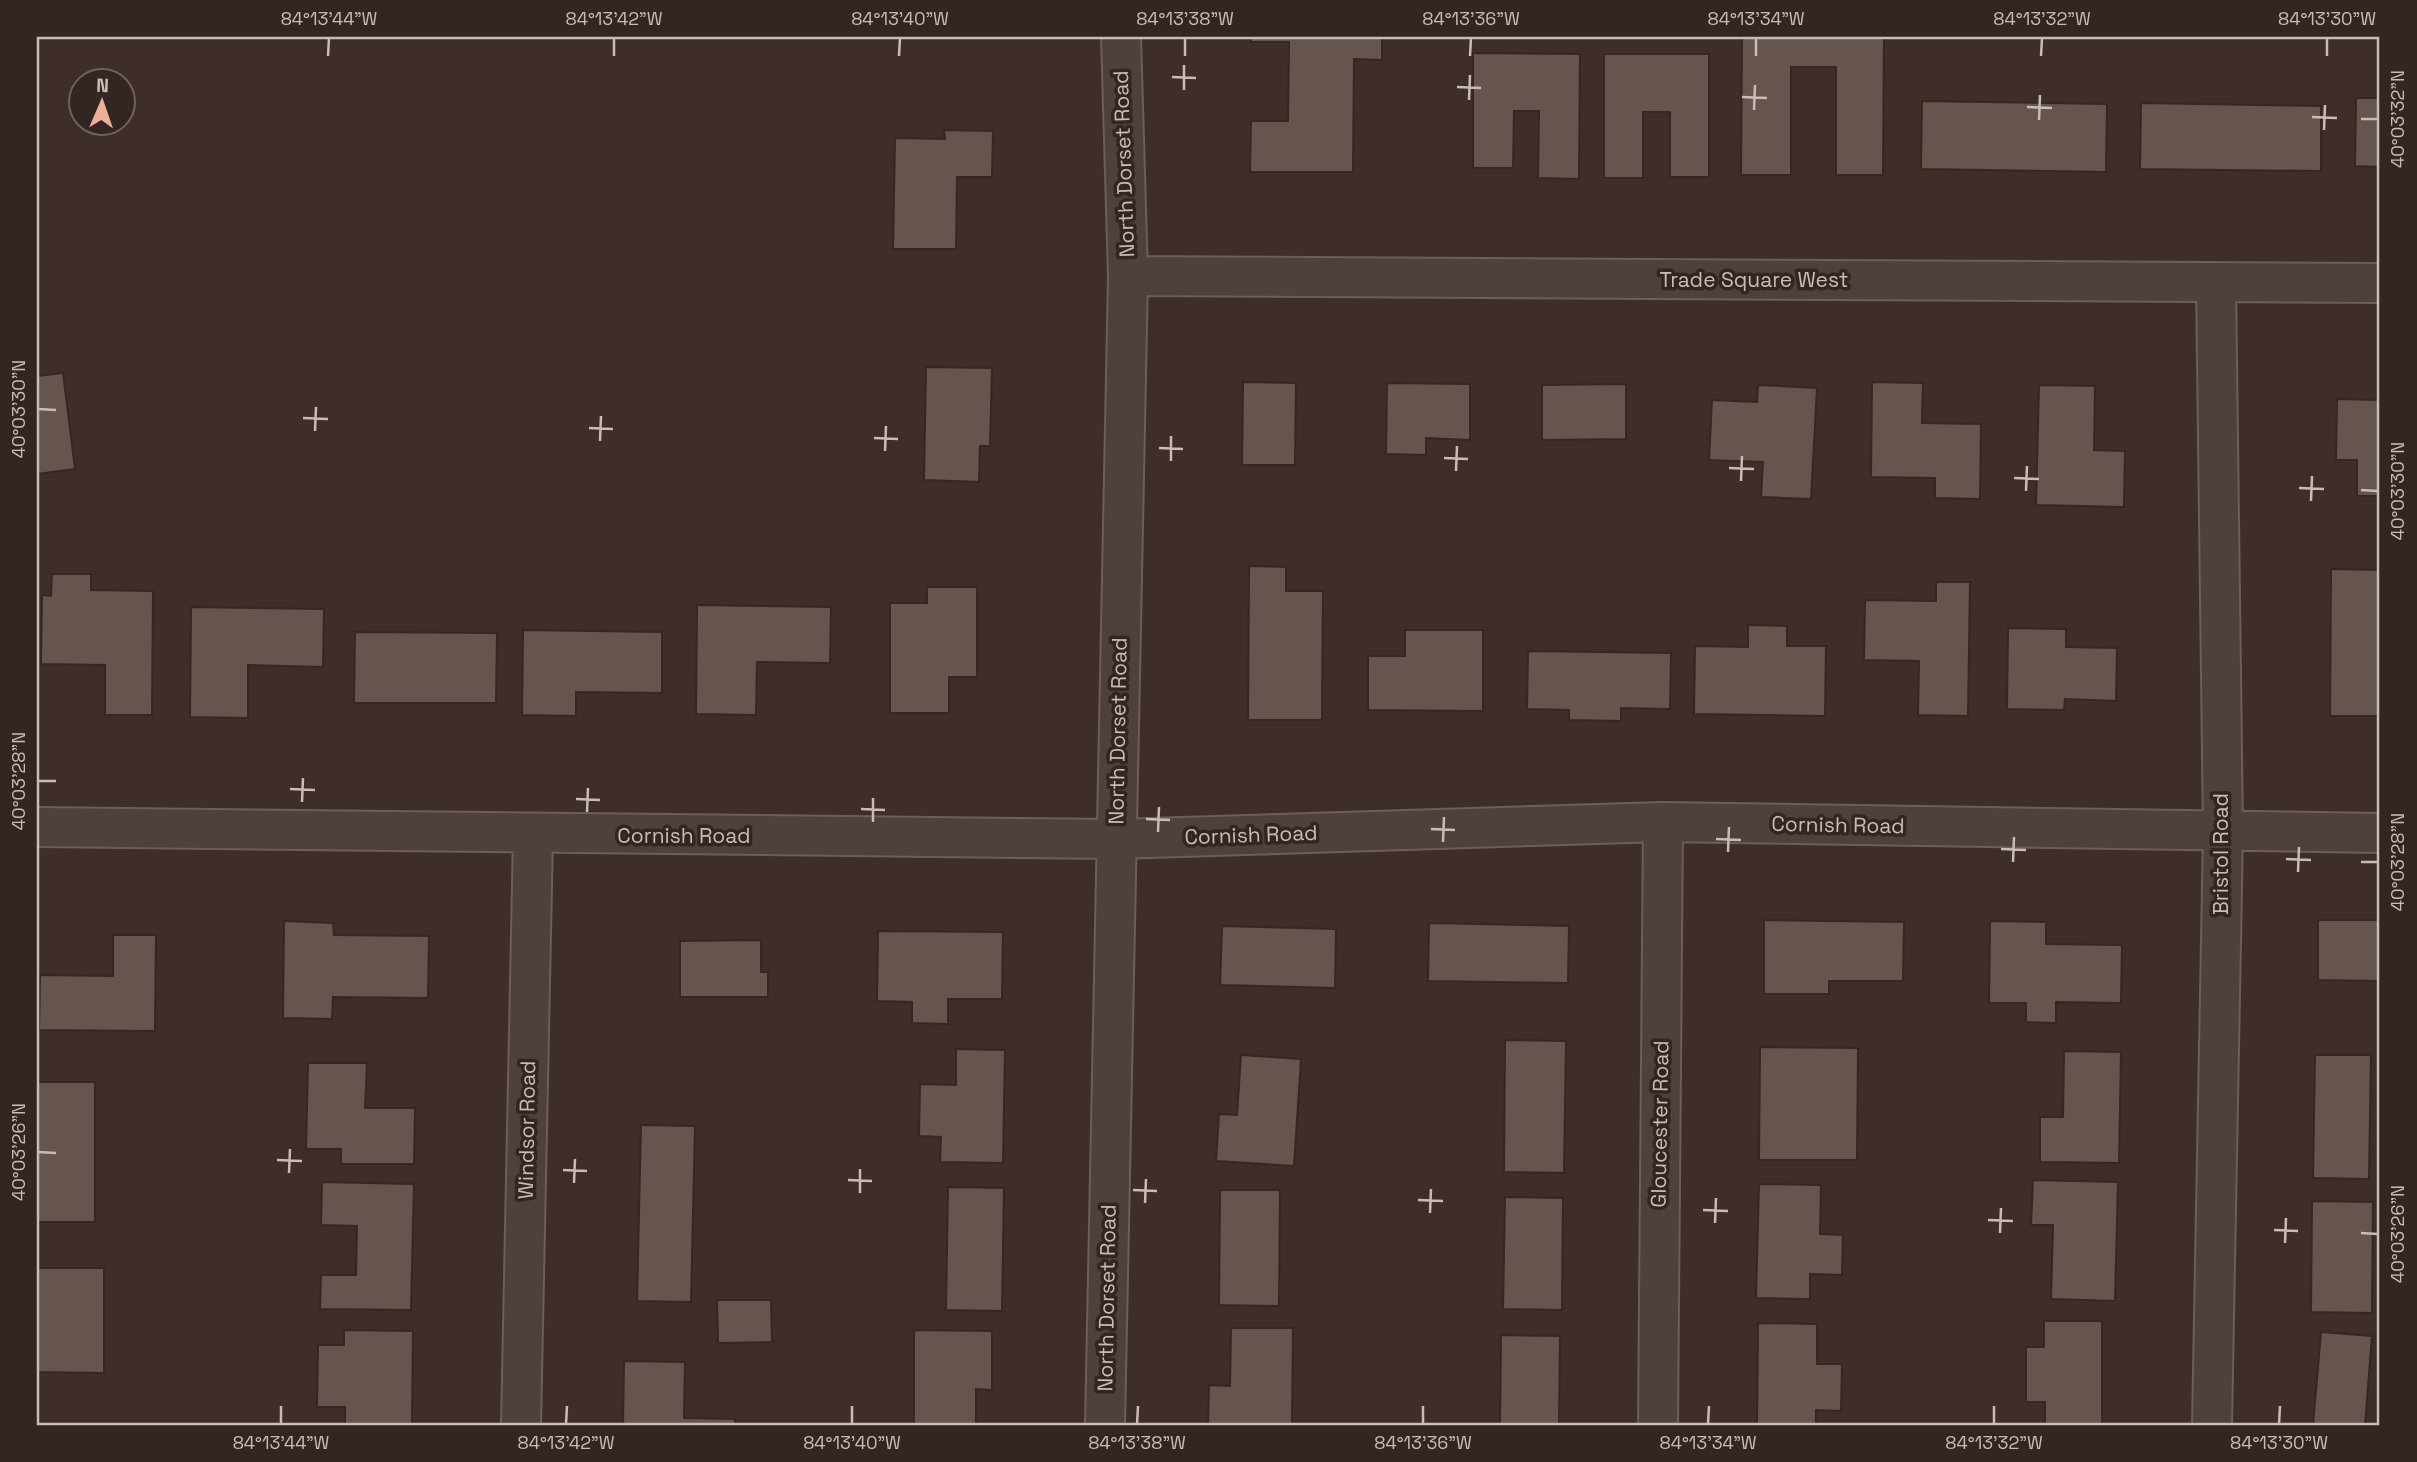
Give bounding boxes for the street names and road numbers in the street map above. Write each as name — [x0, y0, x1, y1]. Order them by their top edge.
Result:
street label: North Dorset Road — [1107, 70, 1140, 258]
street label: Trade Square West — [1660, 266, 1849, 293]
street label: North Dorset Road — [1102, 637, 1133, 825]
street label: Bristol Road — [2207, 793, 2234, 915]
street label: Cornish Road — [1771, 810, 1905, 839]
street label: Cornish Road — [1184, 819, 1318, 850]
street label: Cornish Road — [617, 822, 751, 849]
street label: Gloucester Road — [1645, 1040, 1674, 1208]
street label: Windsor Road — [512, 1060, 541, 1200]
street label: North Dorset Road — [1091, 1204, 1122, 1392]

